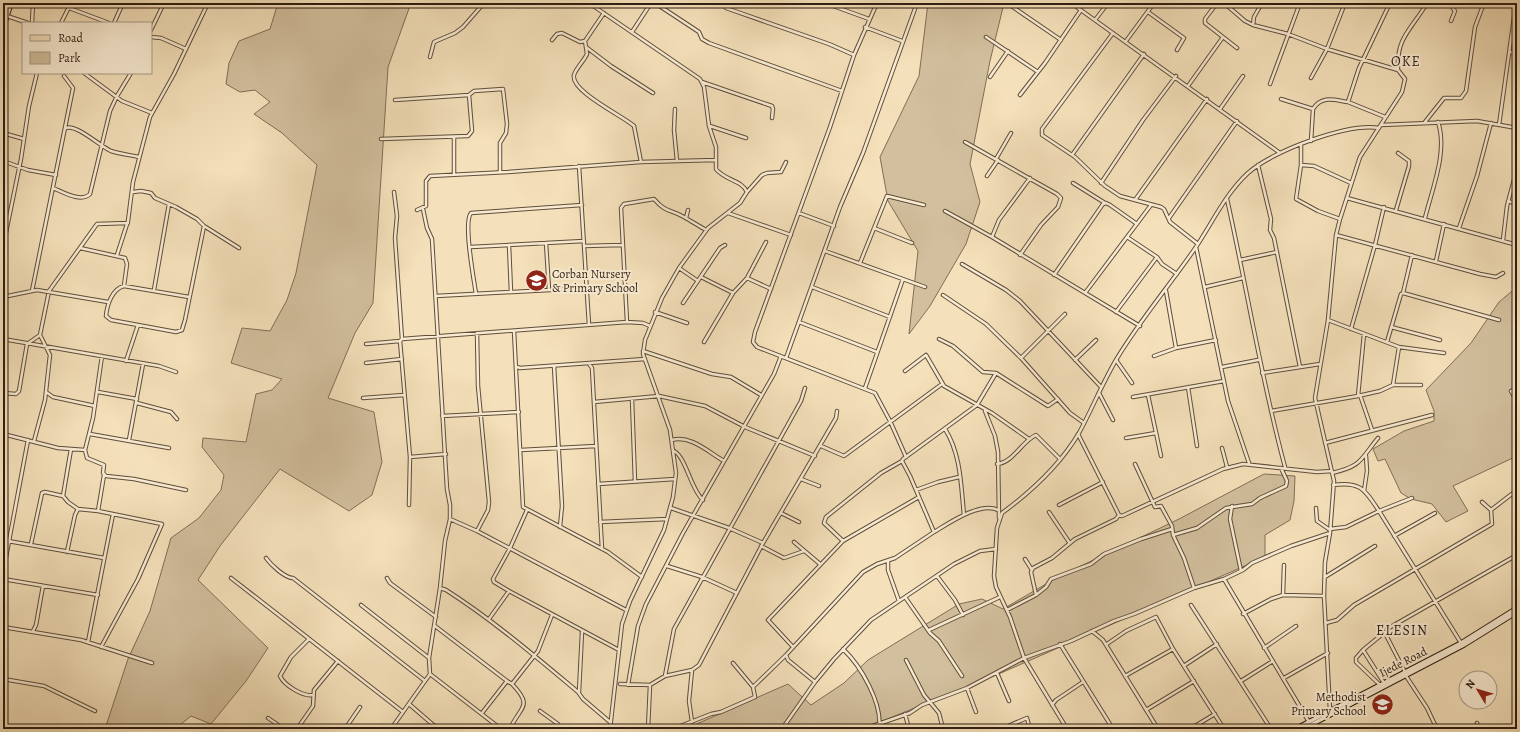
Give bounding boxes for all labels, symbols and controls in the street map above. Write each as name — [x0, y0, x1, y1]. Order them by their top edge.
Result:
legend — [22, 22, 152, 74]
text: Road — [58, 30, 84, 46]
text: Park — [58, 50, 81, 66]
district label: OKE — [1391, 52, 1421, 71]
place label: Corban Nursery & Primary School — [552, 266, 638, 296]
school or university icon: Corban Nursery & Primary School — [524, 268, 550, 294]
district label: ELESIN — [1376, 621, 1428, 640]
street label: Ijede Road — [1376, 643, 1430, 681]
north arrow — [1458, 670, 1498, 710]
text: N — [1462, 676, 1479, 692]
place label: Methodist Primary School — [1291, 689, 1366, 719]
school or university icon: Methodist Primary School — [1369, 691, 1395, 717]

